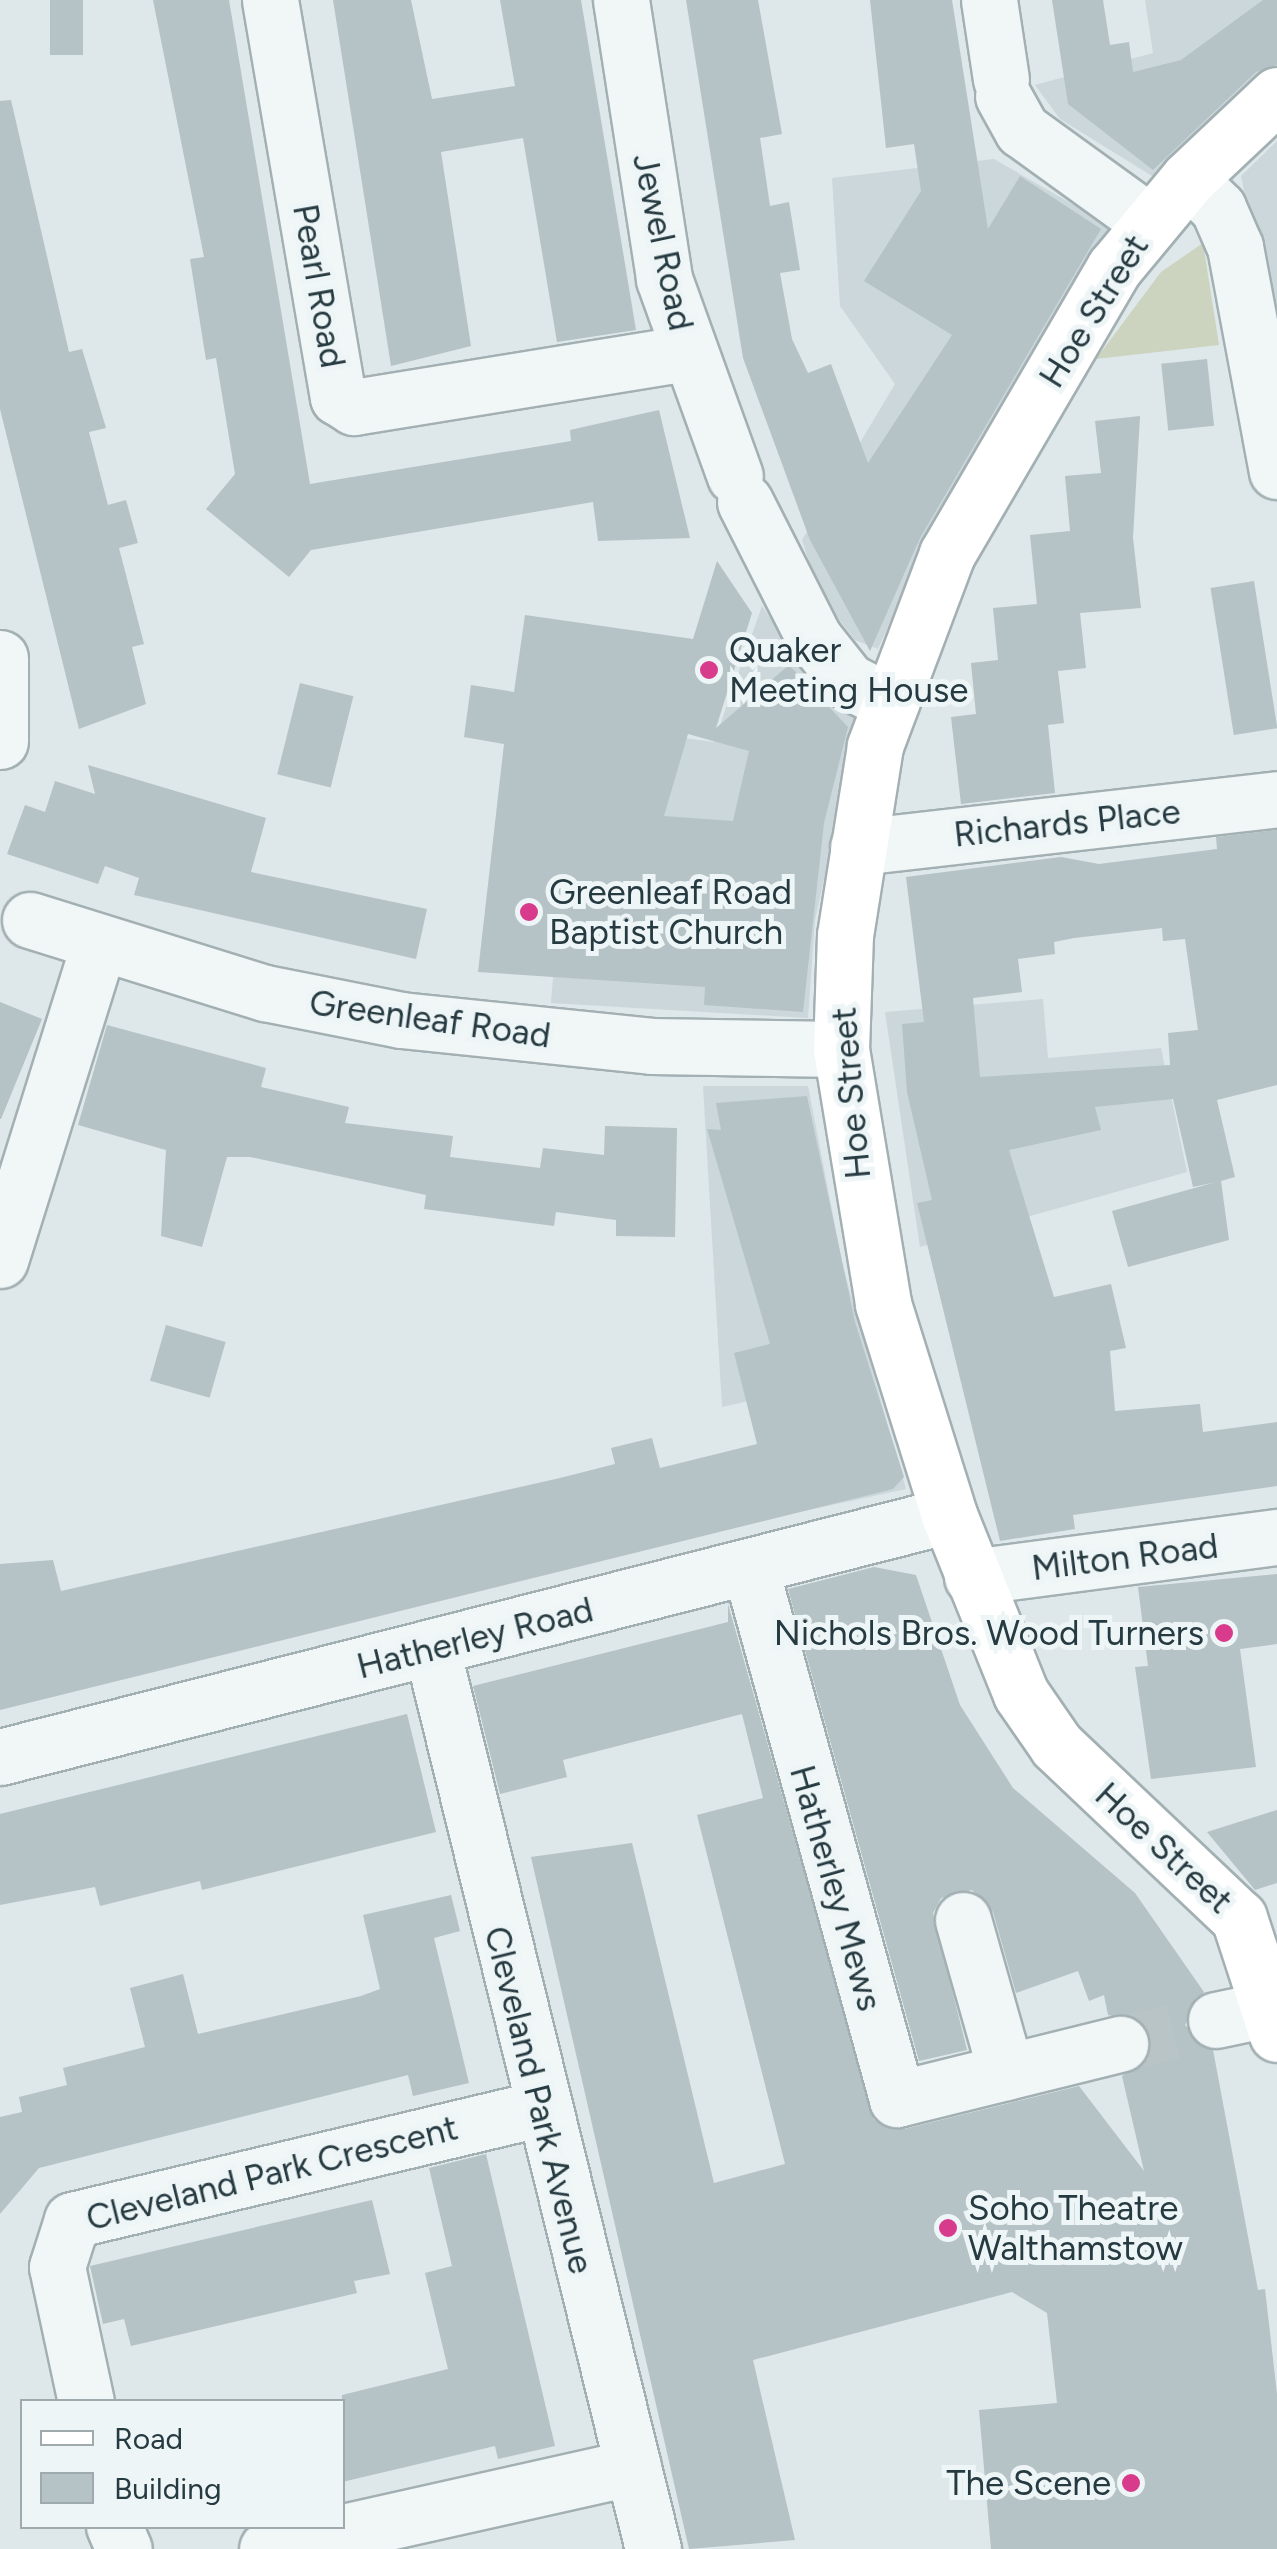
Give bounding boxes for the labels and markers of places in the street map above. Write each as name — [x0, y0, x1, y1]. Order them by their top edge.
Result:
place label: Quaker Meeting House — [729, 629, 968, 711]
marker: Quaker Meeting House — [698, 659, 720, 681]
place label: Greenleaf Road Baptist Church — [549, 871, 792, 953]
marker: Greenleaf Road Baptist Church — [518, 901, 540, 923]
place label: Nichols Bros. Wood Turners — [774, 1612, 1204, 1654]
marker: Nichols Bros. Wood Turners — [1213, 1622, 1235, 1644]
place label: Soho Theatre Walthamstow — [968, 2187, 1183, 2269]
marker: Soho Theatre Walthamstow — [937, 2217, 959, 2239]
place label: The Scene — [946, 2462, 1111, 2504]
marker: The Scene — [1120, 2472, 1142, 2494]

